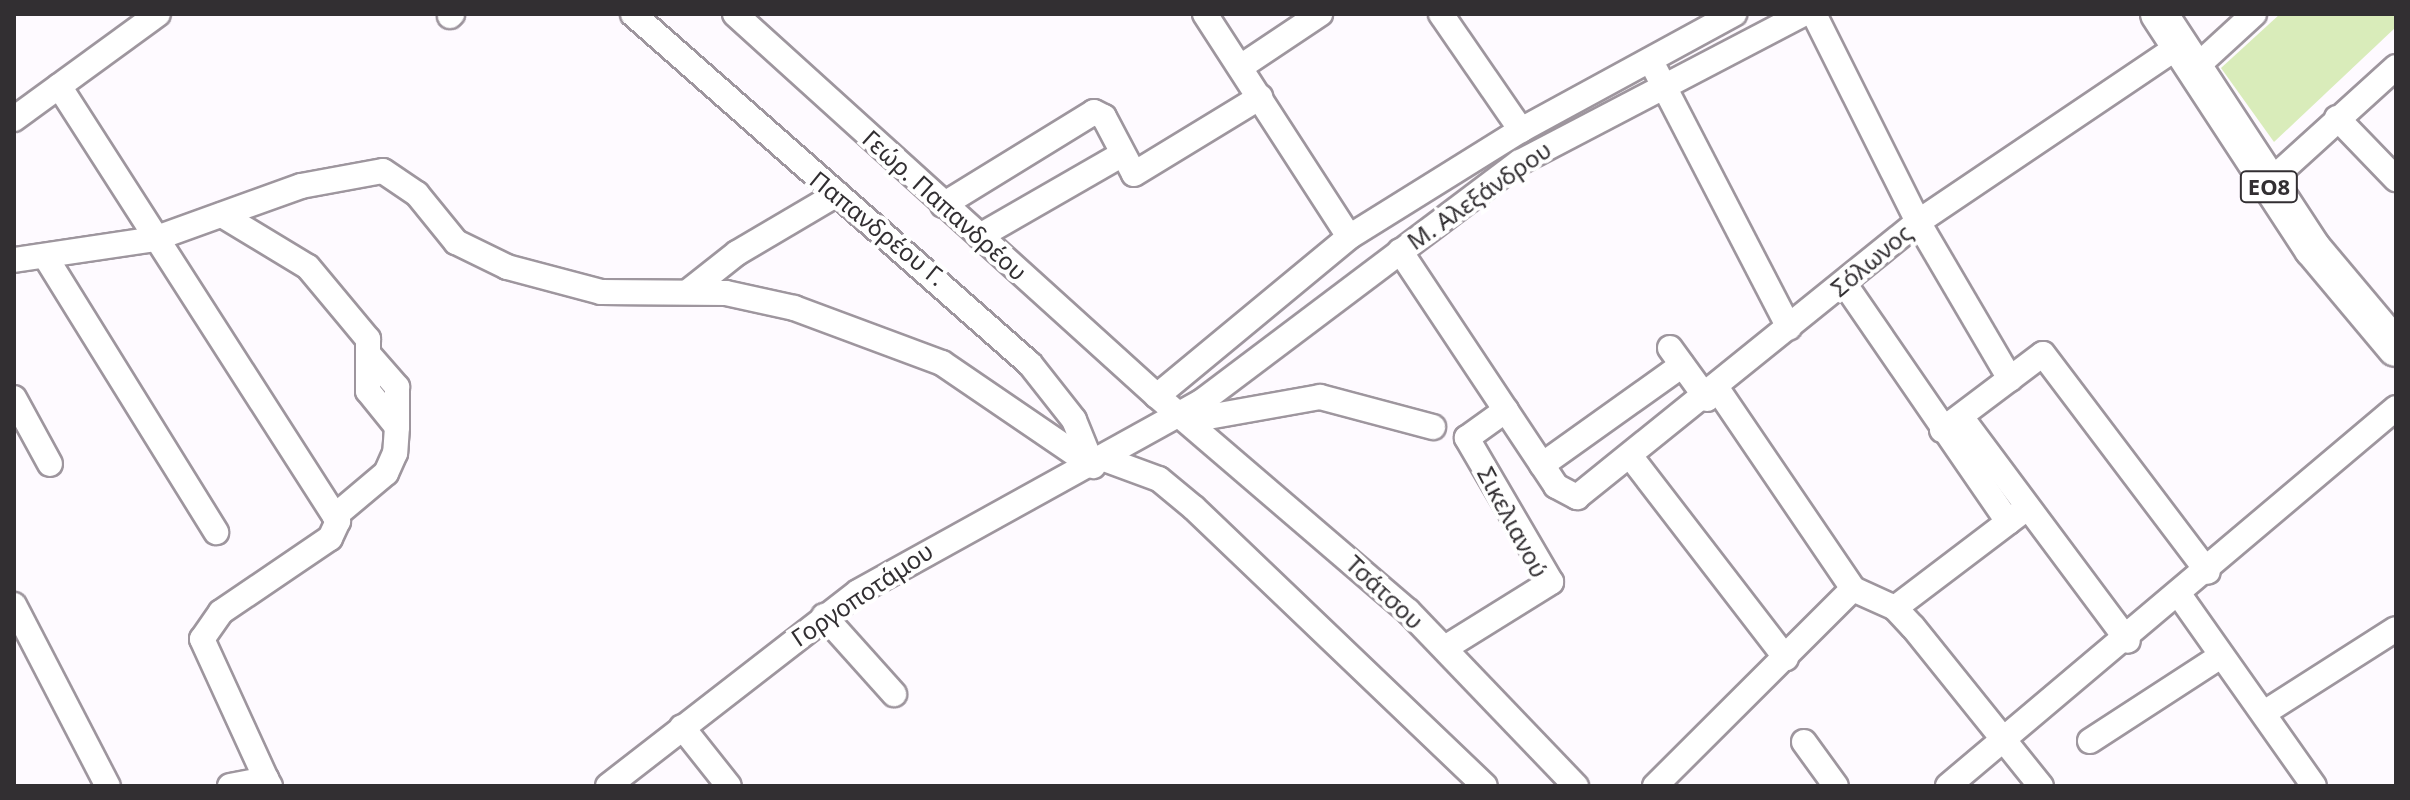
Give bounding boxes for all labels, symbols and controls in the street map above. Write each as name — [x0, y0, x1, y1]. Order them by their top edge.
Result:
street label: Γεώρ. Παπανδρέου — [857, 124, 1033, 286]
street label: Μ. Αλεξάνδρου — [1401, 135, 1557, 255]
street label: Παπανδρέου Γ. — [805, 165, 951, 291]
road number: ΕΟ8 — [2239, 169, 2299, 205]
street label: Σόλωνος — [1825, 218, 1917, 302]
street label: Σικελιανού — [1472, 462, 1554, 582]
street label: Γοργοποτάμου — [786, 536, 938, 652]
street label: Τσάτσου — [1340, 549, 1430, 635]

